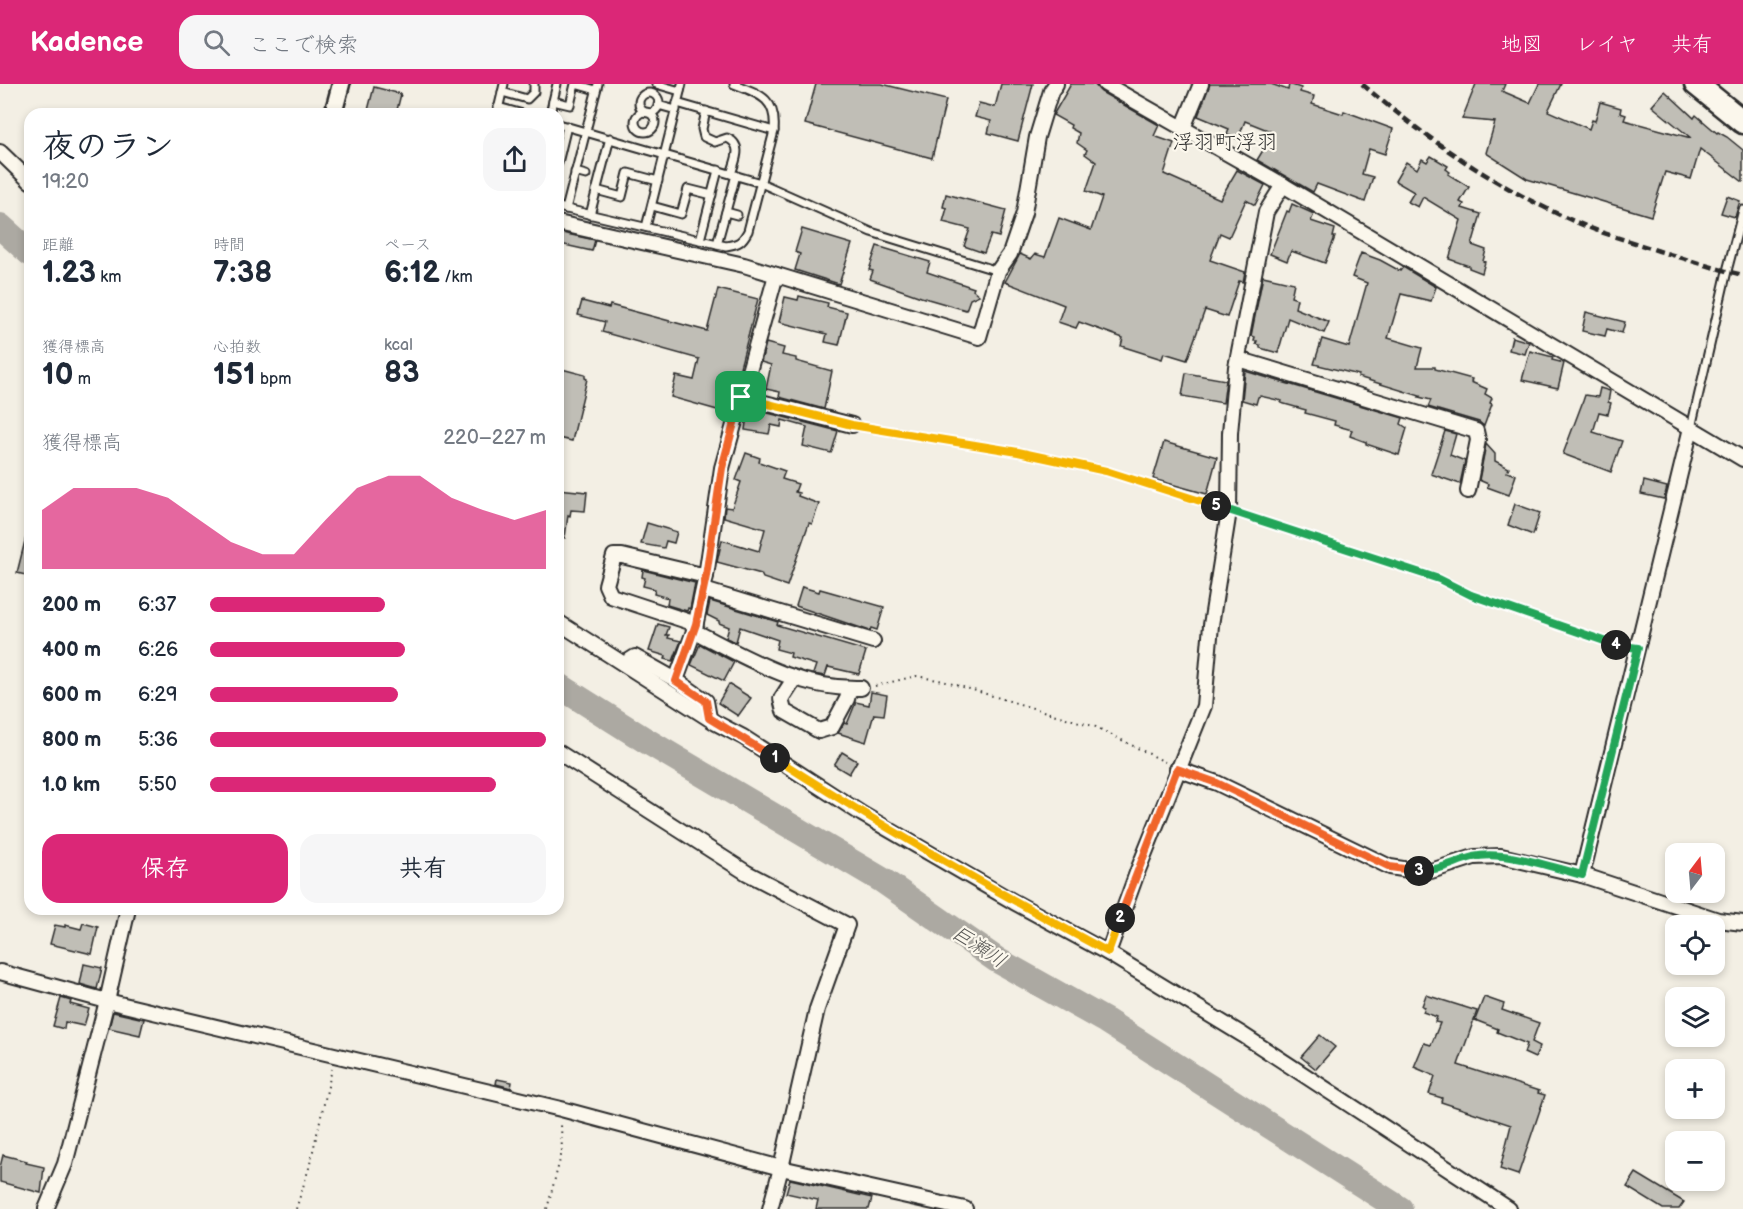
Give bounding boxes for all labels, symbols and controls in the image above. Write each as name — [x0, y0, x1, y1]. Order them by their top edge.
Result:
search box — [179, 15, 599, 69]
text: Kadence — [30, 26, 143, 59]
icon: search — [200, 26, 233, 59]
text: ここで検索 — [248, 32, 358, 59]
text: 地図 — [1501, 32, 1543, 57]
text: レイヤ — [1576, 32, 1638, 57]
text: 共有 — [1671, 32, 1713, 57]
text: 夜のラン — [42, 127, 174, 167]
button: share — [483, 128, 546, 191]
district label: 浮羽町浮羽 — [1173, 130, 1278, 155]
text: 19:20 — [42, 170, 89, 194]
text: 距離 — [42, 236, 74, 255]
text: 時間 — [213, 236, 245, 255]
text: ペース — [384, 236, 431, 255]
text: 1.23 — [42, 255, 96, 291]
text: 7:38 — [213, 255, 272, 291]
text: 6:12 — [384, 255, 440, 291]
text: km — [96, 268, 121, 287]
text: /km — [440, 268, 473, 287]
text: kcal — [384, 336, 413, 355]
text: 獲得標高 — [42, 338, 106, 357]
text: 心拍数 — [213, 338, 261, 357]
text: 83 — [384, 355, 420, 391]
text: 10 — [42, 357, 73, 393]
text: 151 — [213, 357, 256, 393]
text: m — [73, 370, 91, 389]
text: bpm — [256, 370, 291, 389]
pin — [715, 371, 766, 422]
icon: arrive — [724, 380, 757, 413]
text: 220–227 m — [443, 426, 546, 450]
text: 獲得標高 — [42, 431, 122, 455]
pin: 5 — [1201, 491, 1231, 521]
text: 5 — [1211, 496, 1221, 515]
text: 200 m — [42, 593, 101, 617]
text: 6:37 — [138, 593, 176, 617]
pin: 4 — [1601, 630, 1631, 660]
text: 4 — [1611, 635, 1621, 654]
text: 400 m — [42, 638, 101, 662]
text: 6:26 — [138, 638, 178, 662]
text: 600 m — [42, 683, 102, 707]
text: 6:29 — [138, 683, 178, 707]
text: 800 m — [42, 728, 101, 752]
text: 5:36 — [138, 728, 178, 752]
pin: 1 — [760, 743, 790, 773]
text: 1 — [772, 748, 778, 767]
text: 1.0 km — [42, 773, 100, 797]
text: 5:50 — [138, 773, 177, 797]
button: 保存 — [42, 834, 288, 903]
button: 共有 — [300, 834, 546, 903]
north arrow — [1665, 843, 1725, 903]
map controls — [1665, 843, 1725, 1191]
pin: 3 — [1404, 856, 1434, 886]
text: 3 — [1414, 861, 1424, 880]
pin: 2 — [1105, 903, 1135, 933]
text: 2 — [1115, 908, 1125, 927]
button: locate — [1665, 915, 1725, 975]
water label: 巨瀬川 — [947, 921, 1011, 973]
button: layers — [1665, 987, 1725, 1047]
button: + — [1665, 1059, 1725, 1119]
button: − — [1665, 1131, 1725, 1191]

